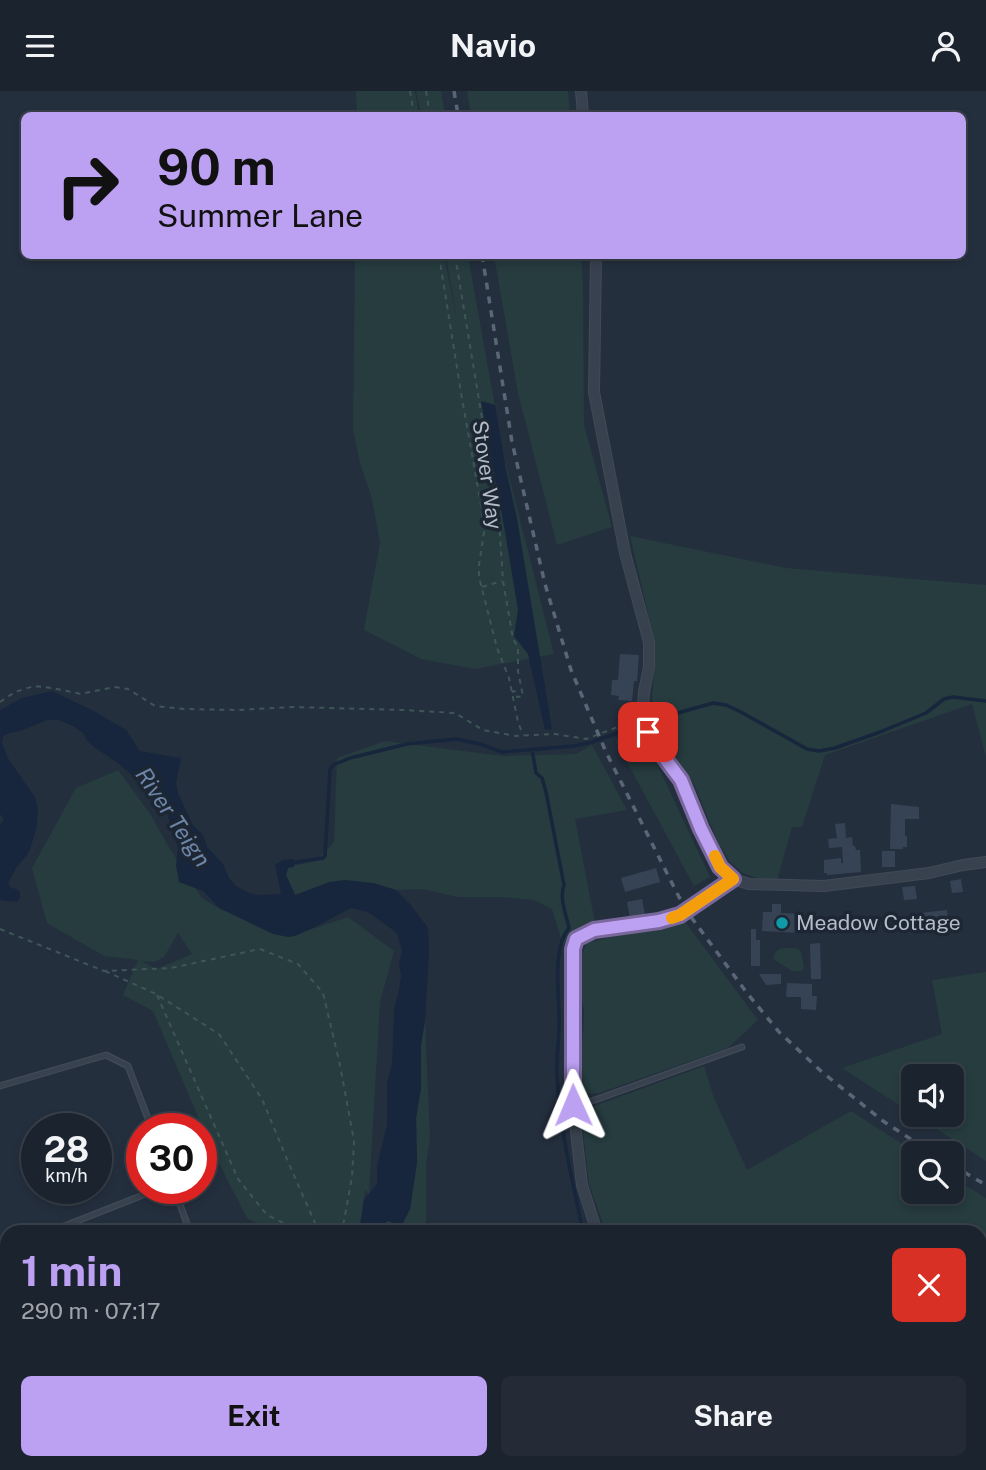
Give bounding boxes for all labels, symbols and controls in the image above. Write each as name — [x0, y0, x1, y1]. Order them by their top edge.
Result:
icon: menu — [21, 27, 59, 65]
text: Navio — [450, 27, 536, 64]
icon: person — [927, 27, 965, 65]
text: 90 m — [157, 138, 276, 196]
icon: right — [42, 140, 133, 231]
text: Summer Lane — [157, 197, 363, 234]
street label: Stover Way — [467, 419, 508, 531]
pin — [618, 702, 678, 762]
icon: arrive — [629, 713, 667, 751]
water label: River Teign — [130, 762, 217, 872]
place label: Meadow Cottage — [796, 910, 961, 935]
marker: Meadow Cottage — [774, 915, 790, 931]
map controls — [901, 1064, 964, 1204]
button: sound — [901, 1064, 964, 1127]
position arrow — [536, 1068, 610, 1142]
speed limit sign: 30 — [126, 1113, 217, 1204]
text: 28 — [44, 1129, 89, 1170]
button: search — [901, 1141, 964, 1204]
text: km/h — [45, 1165, 88, 1186]
text: 1 min — [21, 1246, 122, 1295]
button: close — [892, 1248, 966, 1322]
text: 290 m · 07:17 — [21, 1297, 161, 1324]
button: Exit — [21, 1376, 487, 1456]
button: Share — [501, 1376, 966, 1456]

